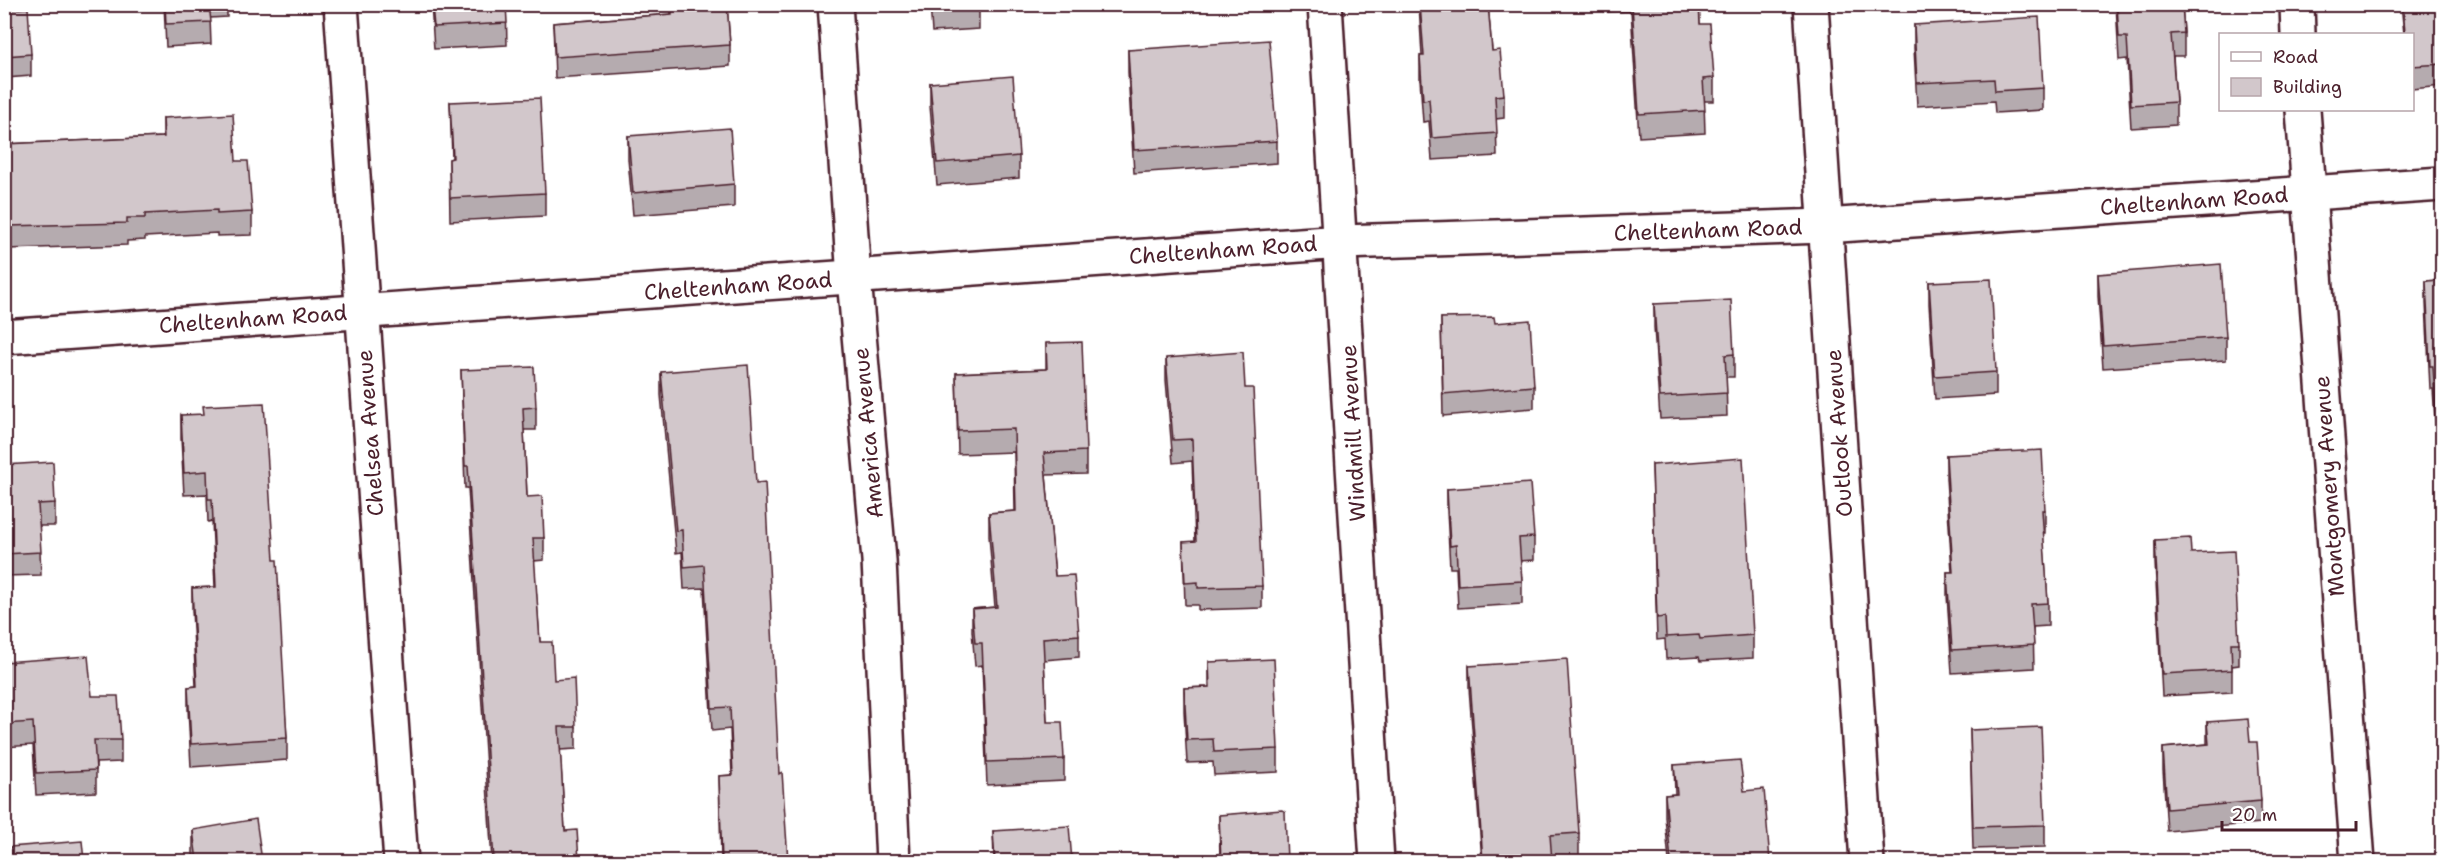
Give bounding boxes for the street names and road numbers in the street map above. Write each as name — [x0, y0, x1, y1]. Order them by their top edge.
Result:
street label: Cheltenham Road — [2099, 180, 2289, 222]
street label: Cheltenham Road — [1613, 212, 1803, 248]
street label: Cheltenham Road — [1128, 229, 1318, 271]
street label: Cheltenham Road — [643, 265, 833, 307]
street label: Cheltenham Road — [158, 298, 348, 340]
street label: Windmill Avenue — [1334, 344, 1372, 522]
street label: America Avenue — [846, 346, 890, 520]
street label: Outlook Avenue — [1819, 348, 1859, 518]
street label: Chelsea Avenue — [350, 349, 390, 517]
street label: Montgomery Avenue — [2307, 375, 2351, 597]

